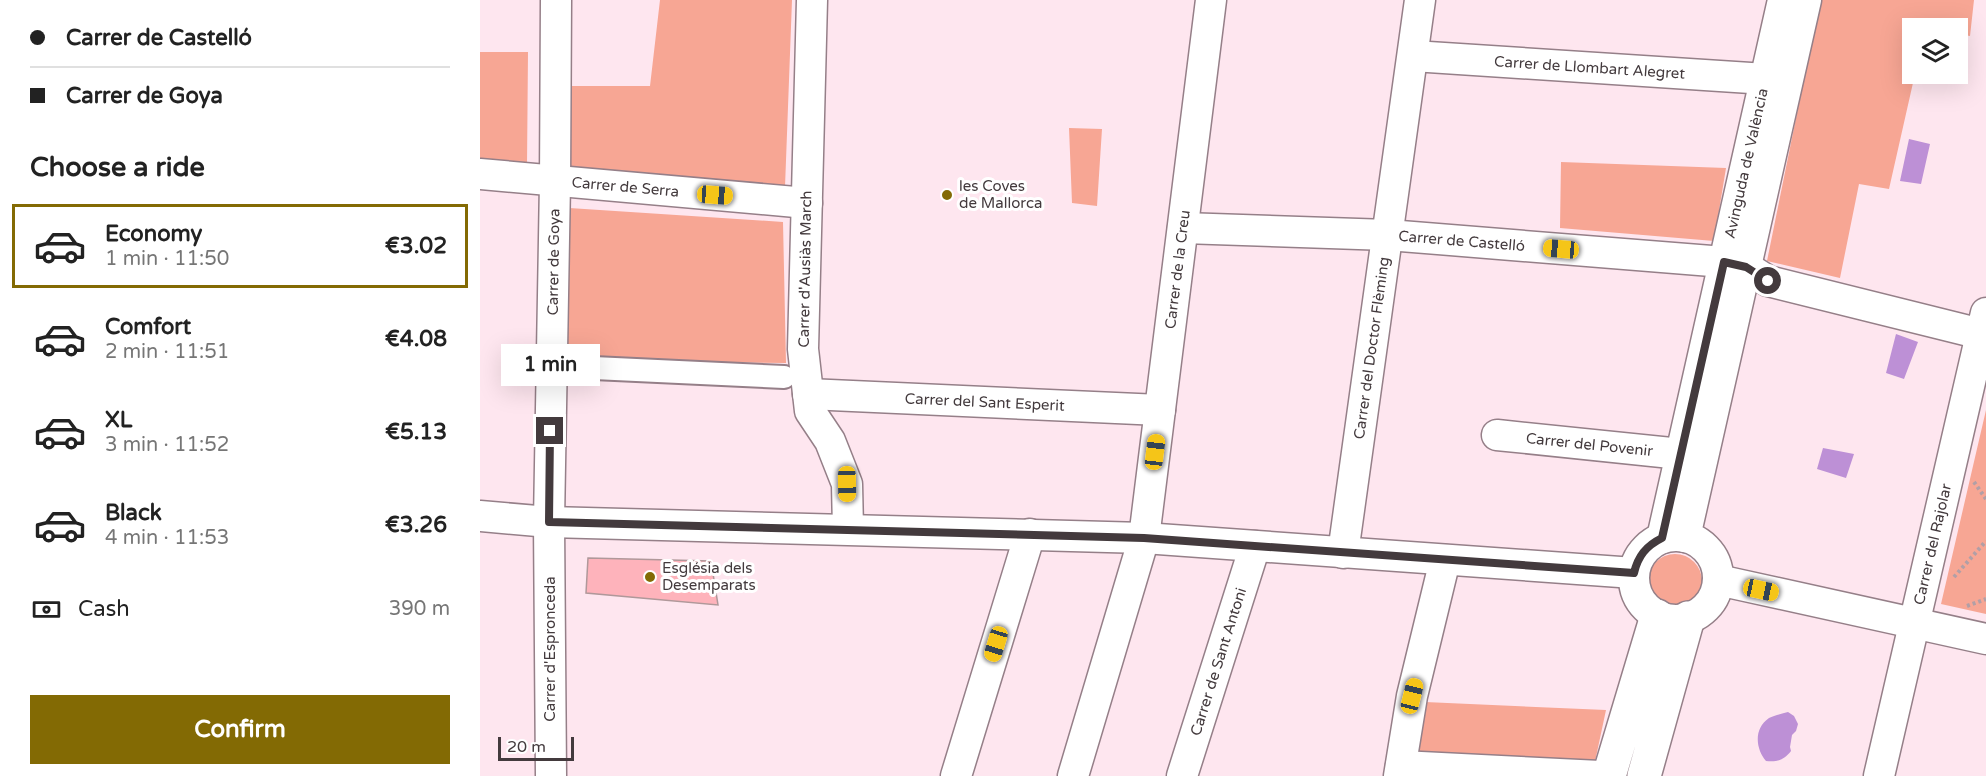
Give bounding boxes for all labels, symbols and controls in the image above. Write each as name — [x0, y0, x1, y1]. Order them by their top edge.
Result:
map controls — [1902, 18, 1968, 84]
button: layers — [1902, 18, 1968, 84]
text: Carrer de Castelló — [66, 25, 252, 51]
street label: Carrer de Llombart Alegret — [1494, 52, 1686, 83]
text: Carrer de Goya — [66, 83, 223, 109]
street label: Avinguda de València — [1721, 87, 1772, 240]
text: Choose a ride — [30, 151, 205, 184]
street label: Carrer de Serra — [571, 173, 680, 201]
place label: les Coves de Mallorca — [959, 177, 1042, 212]
car — [696, 185, 734, 205]
marker: les Coves de Mallorca — [940, 188, 954, 202]
street label: Carrer d'Ausiàs March — [795, 190, 815, 348]
street label: Carrer de Goya — [544, 208, 564, 316]
street label: Carrer de la Creu — [1161, 209, 1194, 330]
icon: car — [33, 219, 87, 273]
text: Economy — [105, 221, 202, 247]
street label: Carrer de Castelló — [1398, 227, 1526, 255]
text: €3.02 — [385, 233, 447, 259]
car — [1542, 238, 1580, 260]
text: 1 min · 11:50 — [105, 247, 229, 271]
street label: Carrer del Doctor Flèming — [1350, 256, 1393, 440]
route start — [1754, 267, 1781, 294]
icon: car — [33, 312, 87, 366]
text: Comfort — [105, 314, 191, 340]
text: €4.08 — [385, 326, 447, 352]
text: 2 min · 11:51 — [105, 340, 229, 364]
callout: 1 min — [500, 344, 599, 386]
text: 1 min — [524, 353, 577, 377]
street label: Carrer del Sant Esperit — [904, 389, 1065, 415]
icon: car — [33, 405, 87, 459]
text: XL — [105, 407, 132, 433]
route end — [536, 417, 563, 444]
text: €5.13 — [385, 419, 447, 445]
street label: Carrer del Povenir — [1525, 429, 1654, 460]
text: 3 min · 11:52 — [105, 433, 229, 457]
car — [1144, 433, 1166, 471]
car — [838, 466, 856, 502]
street label: Carrer del Rajolar — [1910, 481, 1955, 607]
icon: car — [33, 498, 87, 552]
text: Black — [105, 500, 162, 526]
text: €3.26 — [385, 512, 447, 538]
text: 4 min · 11:53 — [105, 526, 229, 550]
place label: Església dels Desemparats — [662, 559, 756, 594]
marker: Església dels Desemparats — [643, 570, 657, 584]
street label: Carrer d'Espronceda — [541, 576, 559, 722]
car — [1742, 577, 1780, 603]
street label: Carrer de Sant Antoni — [1186, 585, 1250, 738]
icon: cash — [30, 593, 63, 626]
text: Cash — [78, 596, 130, 622]
text: 390 m — [389, 597, 450, 621]
car — [982, 624, 1010, 664]
car — [1399, 676, 1425, 716]
button: Confirm — [30, 695, 450, 764]
scale bar — [498, 734, 574, 762]
text: 20 m — [507, 737, 546, 757]

